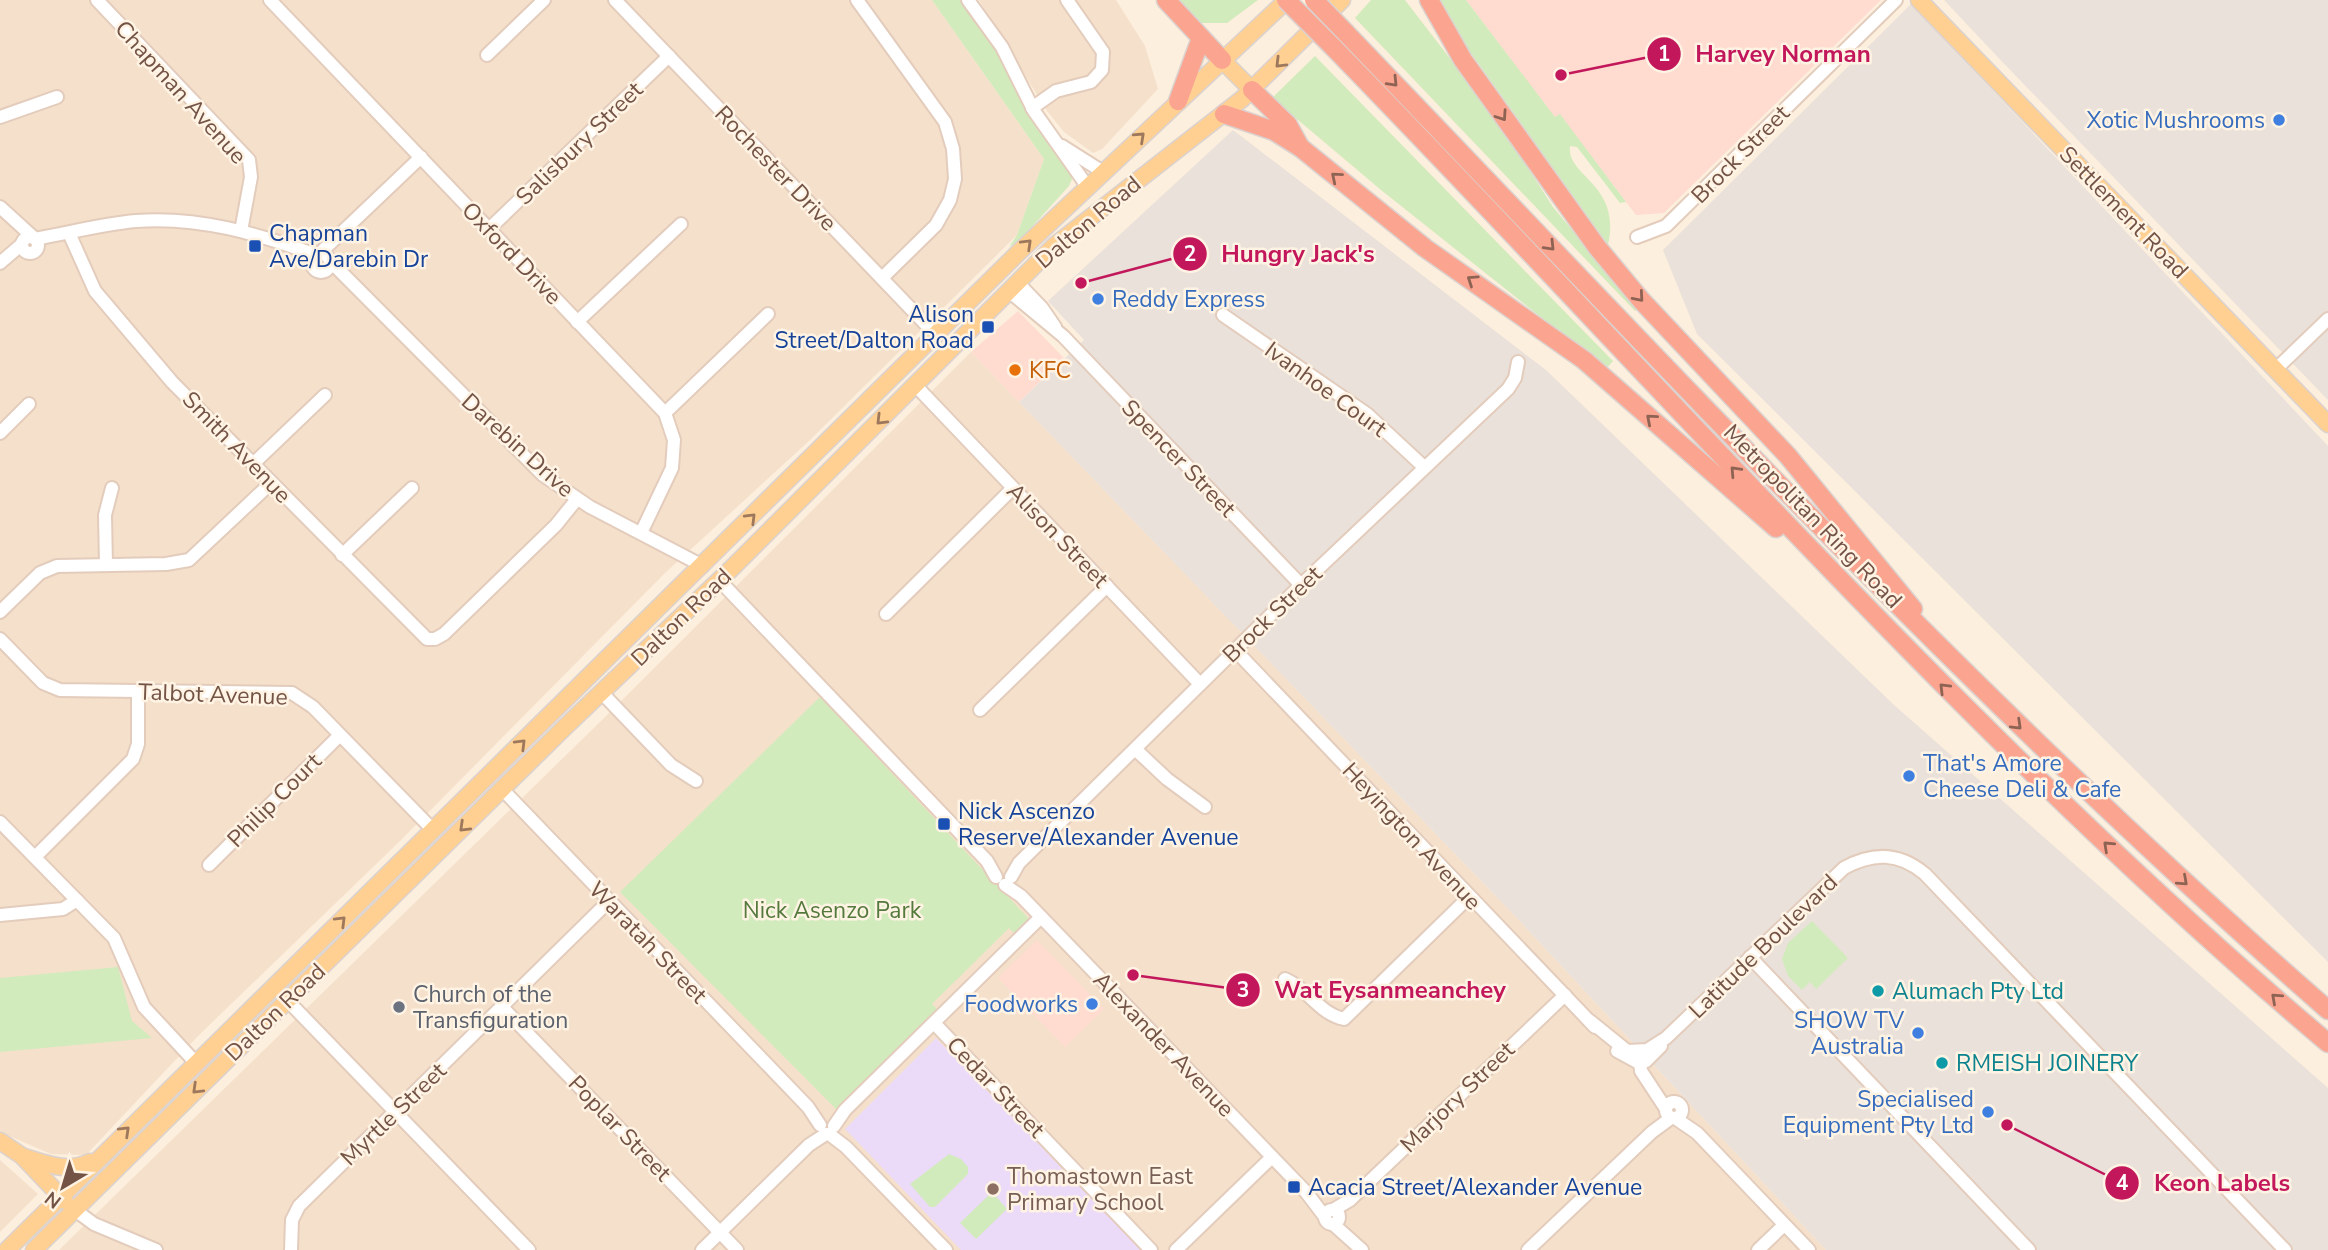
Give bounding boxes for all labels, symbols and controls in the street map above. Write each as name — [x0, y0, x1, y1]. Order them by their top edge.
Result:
street label: Chapman Avenue — [108, 14, 253, 171]
callout: Harvey Norman — [1646, 31, 1885, 76]
text: Harvey Norman — [1695, 38, 1871, 70]
text: 1 — [1658, 40, 1670, 68]
one-way arrow — [1275, 54, 1288, 67]
street label: Salisbury Street — [509, 74, 650, 212]
one-way arrow — [1385, 74, 1397, 87]
street label: Brock Street — [1684, 98, 1797, 210]
street label: Rochester Drive — [708, 99, 844, 238]
place label: Xotic Mushrooms — [2086, 105, 2265, 136]
one-way arrow — [1494, 108, 1506, 121]
marker: Xotic Mushrooms — [2271, 112, 2287, 128]
one-way arrow — [1132, 132, 1145, 145]
street label: Settlement Road — [2052, 139, 2195, 286]
street label: Dalton Road — [1029, 169, 1148, 276]
one-way arrow — [1331, 172, 1343, 185]
street label: Oxford Drive — [455, 195, 569, 312]
place label: Chapman Ave/Darebin Dr — [269, 218, 429, 275]
callout: Hungry Jack's — [1172, 231, 1389, 276]
marker: Chapman Ave/Darebin Dr — [247, 238, 263, 254]
text: Hungry Jack's — [1221, 238, 1375, 270]
one-way arrow — [1542, 238, 1555, 251]
one-way arrow — [1019, 239, 1032, 252]
text: 2 — [1184, 240, 1196, 268]
one-way arrow — [1466, 275, 1479, 288]
place label: Reddy Express — [1112, 284, 1265, 315]
one-way arrow — [1631, 289, 1643, 302]
marker: Reddy Express — [1090, 291, 1106, 307]
place label: Alison Street/Dalton Road — [775, 299, 974, 356]
marker: Alison Street/Dalton Road — [980, 319, 996, 335]
street label: Ivanhoe Court — [1258, 335, 1394, 445]
place label: KFC — [1029, 355, 1071, 386]
marker: KFC — [1007, 362, 1023, 378]
street label: Smith Avenue — [175, 385, 298, 510]
street label: Darebin Drive — [455, 386, 581, 504]
street label: Spencer Street — [1115, 393, 1243, 525]
one-way arrow — [876, 412, 889, 425]
one-way arrow — [1646, 415, 1659, 427]
street label: Metropolitan Ring Road — [1716, 417, 1909, 615]
one-way arrow — [1731, 466, 1744, 479]
street label: Alison Street — [1000, 476, 1116, 595]
one-way arrow — [743, 513, 756, 526]
street label: Brock Street — [1216, 558, 1330, 670]
street label: Dalton Road — [624, 561, 739, 673]
street label: Talbot Avenue — [138, 676, 288, 713]
one-way arrow — [1939, 683, 1952, 696]
one-way arrow — [2009, 716, 2022, 729]
one-way arrow — [513, 740, 526, 753]
street label: Philip Court — [220, 746, 329, 854]
place label: That's Amore Cheese Deli & Cafe — [1923, 748, 2121, 805]
street label: Heyington Avenue — [1335, 756, 1488, 917]
marker: That's Amore Cheese Deli & Cafe — [1901, 768, 1917, 784]
place label: Nick Ascenzo Reserve/Alexander Avenue — [958, 796, 1239, 853]
marker: Nick Ascenzo Reserve/Alexander Avenue — [936, 816, 952, 832]
one-way arrow — [459, 818, 472, 831]
one-way arrow — [2103, 841, 2116, 854]
street label: Latitude Boulevard — [1682, 867, 1845, 1026]
one-way arrow — [2175, 872, 2188, 885]
street label: Waratah Street — [581, 875, 714, 1011]
park label: Nick Asenzo Park — [743, 895, 922, 926]
one-way arrow — [333, 917, 345, 929]
street label: Dalton Road — [218, 956, 333, 1068]
street label: Alexander Avenue — [1086, 965, 1241, 1124]
callout: Wat Eysanmeanchey — [1225, 967, 1520, 1012]
text: Wat Eysanmeanchey — [1274, 974, 1506, 1006]
text: 3 — [1237, 976, 1249, 1004]
place label: Alumach Pty Ltd — [1892, 976, 2064, 1007]
place label: Church of the Transfiguration — [413, 979, 568, 1036]
marker: Alumach Pty Ltd — [1870, 983, 1886, 999]
place label: Foodworks — [964, 989, 1078, 1020]
one-way arrow — [2271, 994, 2284, 1006]
marker: Foodworks — [1084, 996, 1100, 1012]
marker: Church of the Transfiguration — [391, 999, 407, 1015]
place label: SHOW TV Australia — [1794, 1005, 1904, 1062]
marker: SHOW TV Australia — [1910, 1025, 1926, 1041]
street label: Cedar Street — [940, 1030, 1052, 1145]
street label: Marjory Street — [1393, 1034, 1522, 1160]
place label: RMEISH JOINERY — [1956, 1048, 2139, 1079]
street label: Myrtle Street — [334, 1055, 454, 1173]
marker: RMEISH JOINERY — [1934, 1055, 1950, 1071]
street label: Poplar Street — [561, 1069, 679, 1189]
one-way arrow — [192, 1081, 205, 1094]
place label: Specialised Equipment Pty Ltd — [1783, 1084, 1974, 1141]
marker: Specialised Equipment Pty Ltd — [1980, 1104, 1996, 1120]
one-way arrow — [117, 1127, 130, 1139]
north arrow — [28, 1152, 98, 1222]
callout: Keon Labels — [2104, 1160, 2304, 1205]
place label: Thomastown East Primary School — [1007, 1161, 1194, 1218]
text: Keon Labels — [2154, 1167, 2290, 1199]
text: 4 — [2116, 1169, 2129, 1197]
place label: Acacia Street/Alexander Avenue — [1308, 1172, 1642, 1203]
marker: Acacia Street/Alexander Avenue — [1286, 1179, 1302, 1195]
marker: Thomastown East Primary School — [985, 1181, 1001, 1197]
text: N — [40, 1185, 67, 1214]

